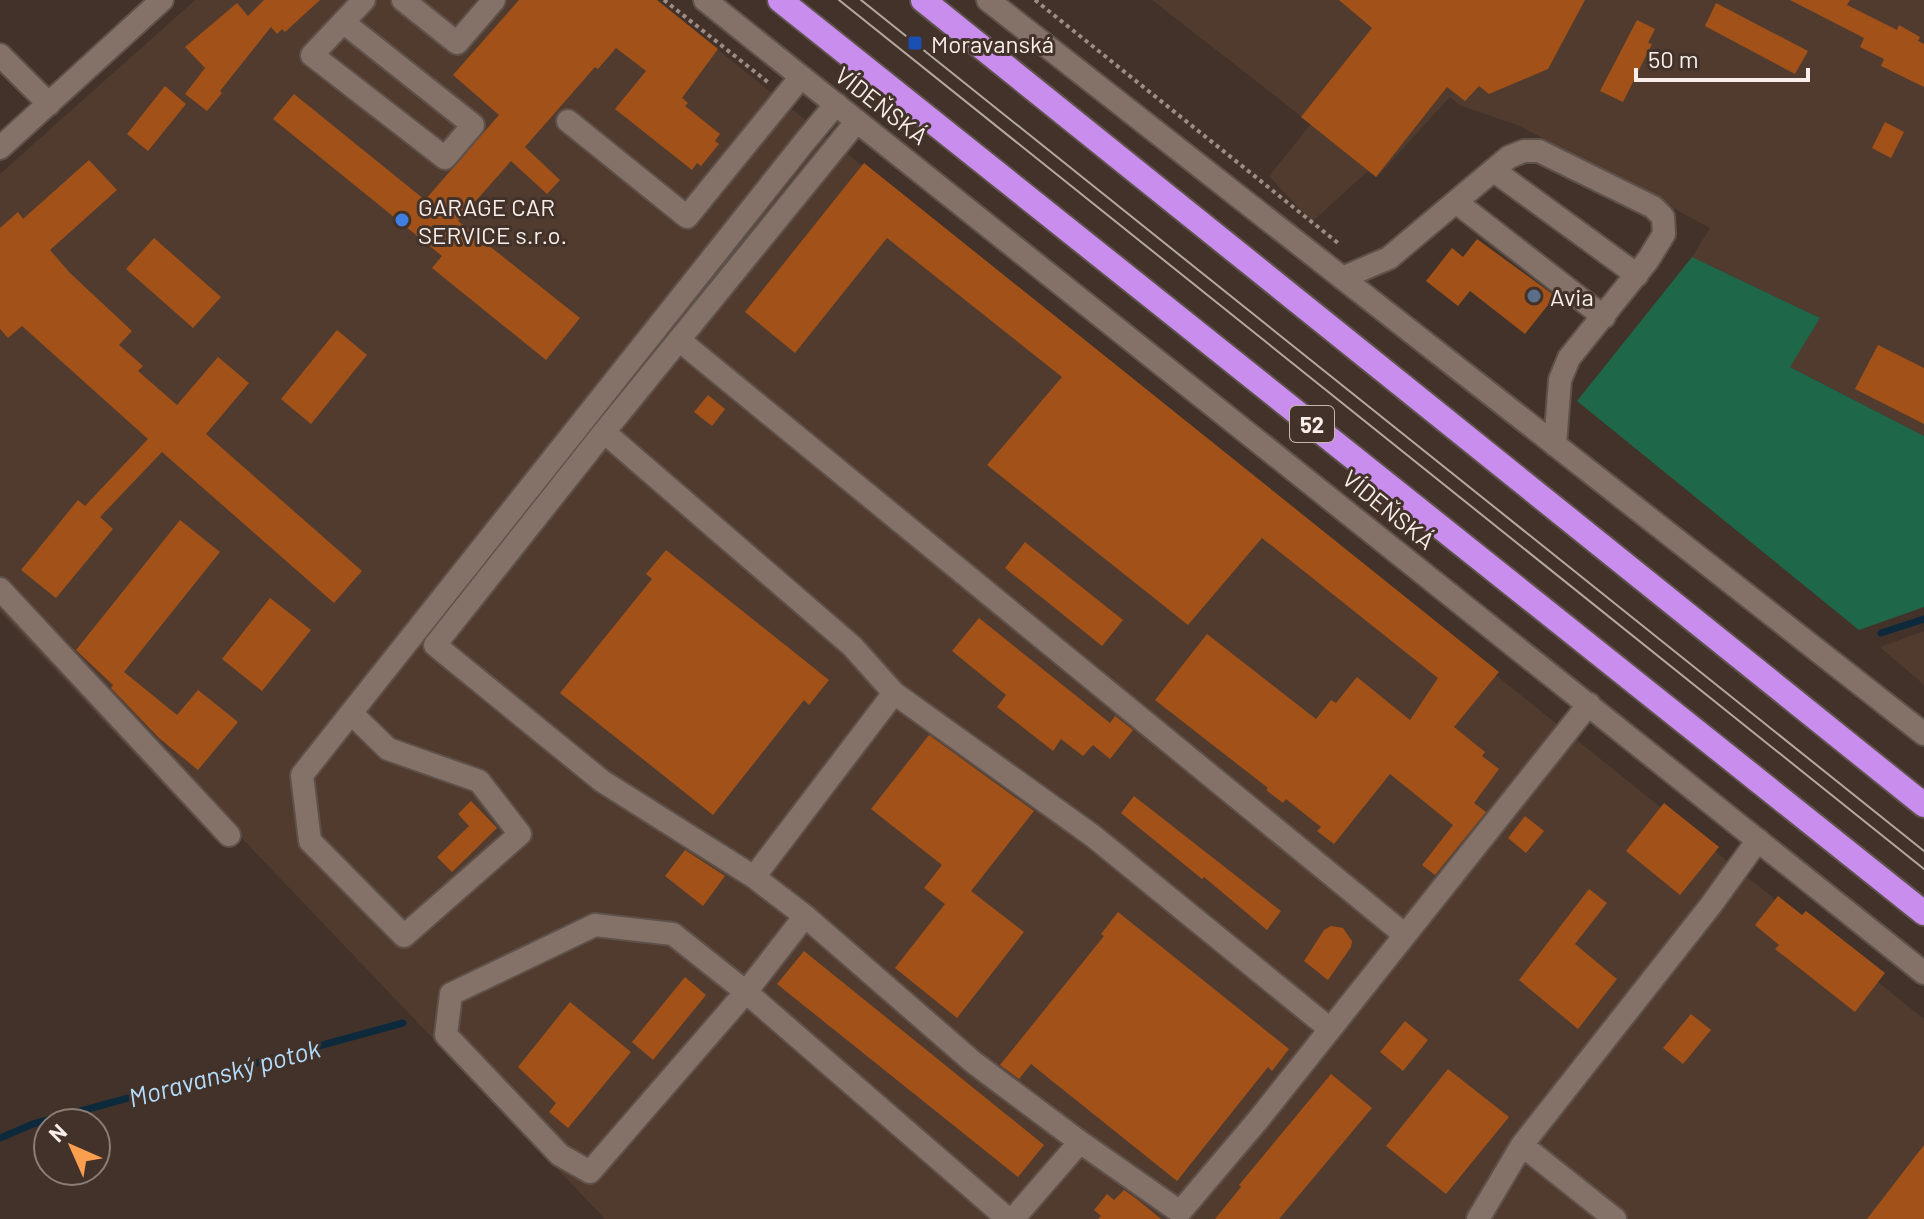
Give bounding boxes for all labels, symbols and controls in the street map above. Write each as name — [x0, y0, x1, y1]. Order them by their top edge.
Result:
place label: Moravanská — [931, 29, 1054, 58]
scale bar — [1636, 32, 1808, 82]
marker: Moravanská — [906, 34, 924, 52]
text: 50 m — [1648, 44, 1699, 73]
street label: VÍDEŇSKÁ — [830, 60, 934, 150]
place label: GARAGE CAR SERVICE s.r.o. — [418, 192, 567, 249]
marker: GARAGE CAR SERVICE s.r.o. — [393, 211, 411, 229]
place label: Avia — [1550, 282, 1594, 311]
marker: Avia — [1525, 287, 1543, 305]
road number: 52 — [1290, 406, 1334, 442]
street label: VÍDEŇSKÁ — [1337, 463, 1441, 555]
water label: Moravanský potok — [125, 1031, 324, 1112]
north arrow — [32, 1107, 112, 1187]
text: N — [43, 1118, 72, 1147]

